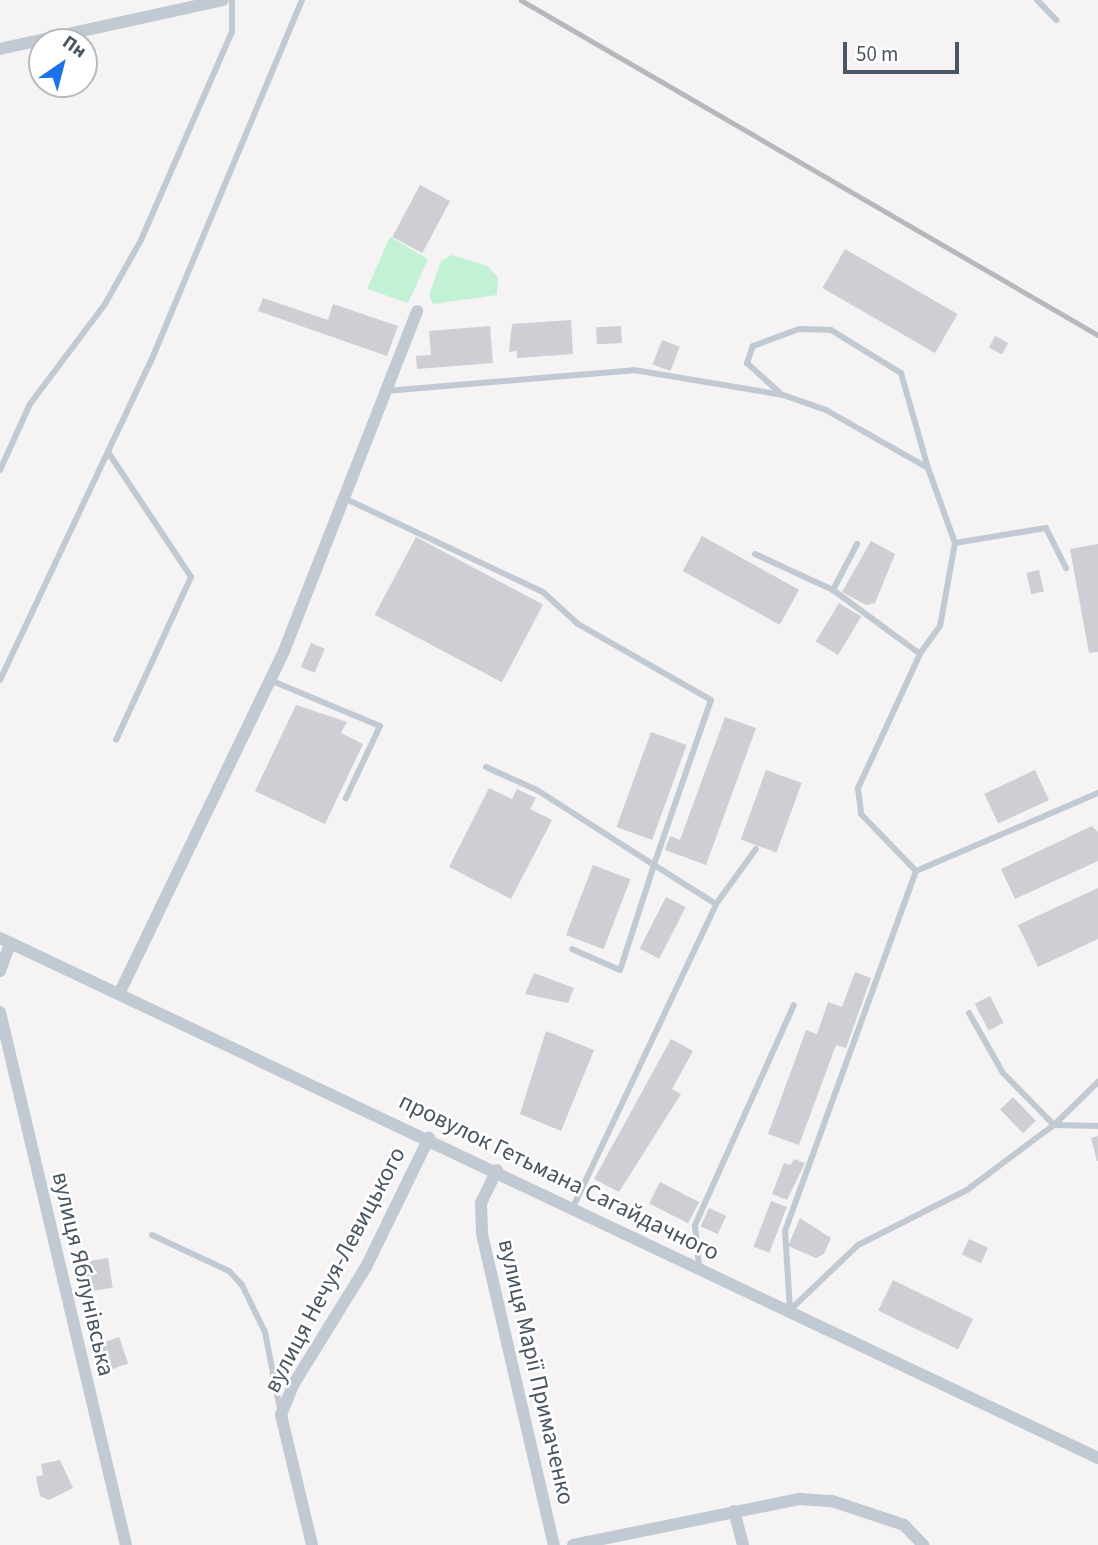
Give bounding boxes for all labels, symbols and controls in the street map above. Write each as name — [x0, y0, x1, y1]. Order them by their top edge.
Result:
north arrow — [28, 28, 98, 98]
scale bar — [846, 28, 962, 72]
text: Пн — [57, 29, 92, 65]
text: 50 m — [856, 39, 898, 69]
street label: провулок Гетьмана Сагайдачного — [394, 1087, 724, 1267]
street label: вулиця Нечуя-Левицького — [258, 1142, 412, 1398]
street label: вулиця Яблунівська — [45, 1169, 121, 1379]
street label: вулиця Марії Примаченко — [491, 1236, 581, 1508]

